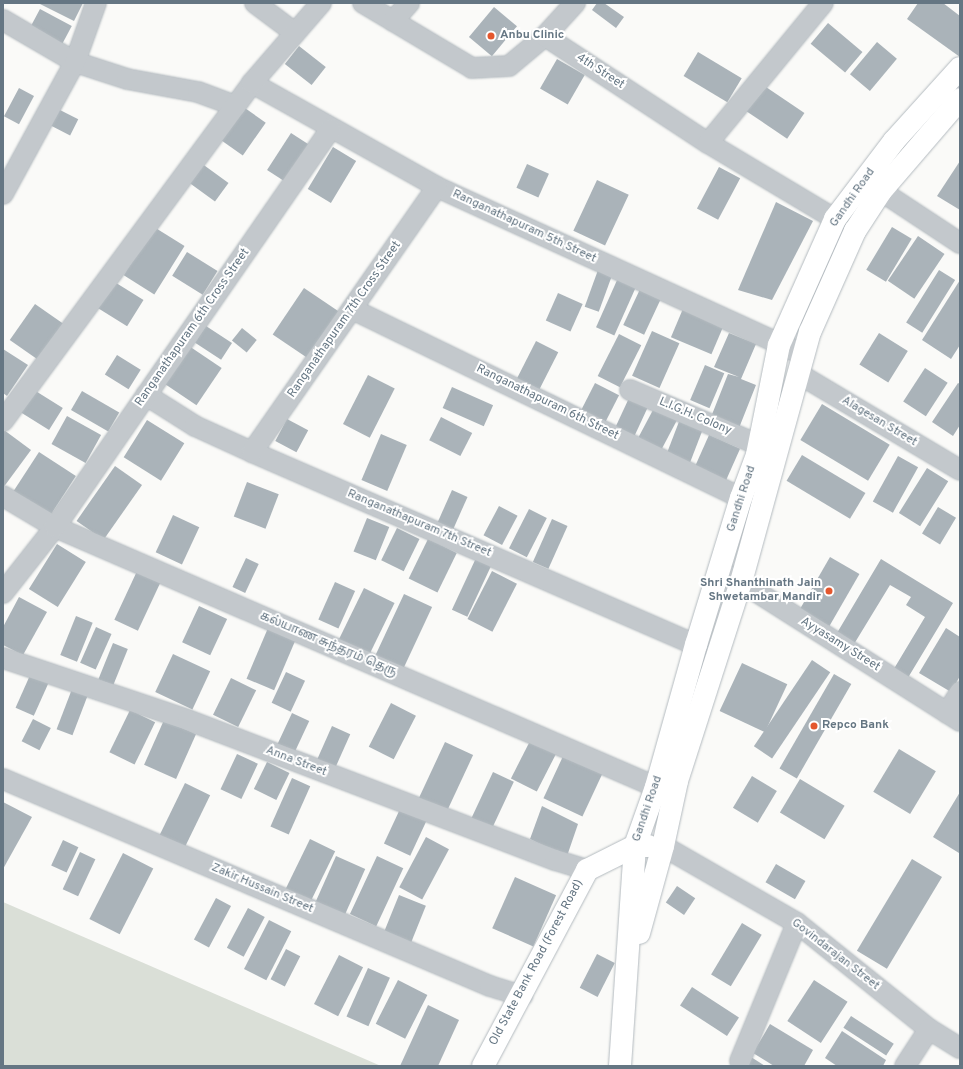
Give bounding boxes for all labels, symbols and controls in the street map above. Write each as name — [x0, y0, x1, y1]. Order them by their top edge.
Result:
place label: Anbu Clinic — [500, 29, 564, 43]
marker: Anbu Clinic — [485, 30, 497, 42]
street label: 4th Street — [573, 51, 627, 93]
street label: Gandhi Road — [827, 166, 879, 230]
street label: Ranganathapuram 5th Street — [450, 187, 598, 267]
street label: Ranganathapuram 7th Cross Street — [285, 239, 405, 401]
street label: Ranganathapuram 6th Cross Street — [133, 246, 253, 410]
street label: Ranganathapuram 6th Street — [473, 362, 621, 444]
street label: Alagesan Street — [839, 394, 919, 450]
street label: L.I.G.H. Colony — [657, 395, 733, 439]
street label: Gandhi Road — [725, 464, 759, 534]
street label: Ranganathapuram 7th Street — [345, 487, 493, 561]
place label: Shri Shanthinath Jain Shwetambar Mandir — [700, 577, 821, 605]
marker: Shri Shanthinath Jain Shwetambar Mandir — [824, 586, 834, 596]
street label: கல்யாண சுந்தரம் தெரு — [257, 610, 399, 680]
street label: Ayyasamy Street — [798, 615, 882, 675]
place label: Repco Bank — [822, 719, 889, 733]
marker: Repco Bank — [809, 721, 819, 731]
street label: Anna Street — [264, 744, 328, 780]
street label: Gandhi Road — [630, 774, 666, 844]
street label: Zakir Hussain Street — [209, 861, 315, 917]
street label: Old State Bank Road (Forest Road) — [487, 878, 587, 1048]
street label: Govindarajan Street — [788, 916, 882, 994]

